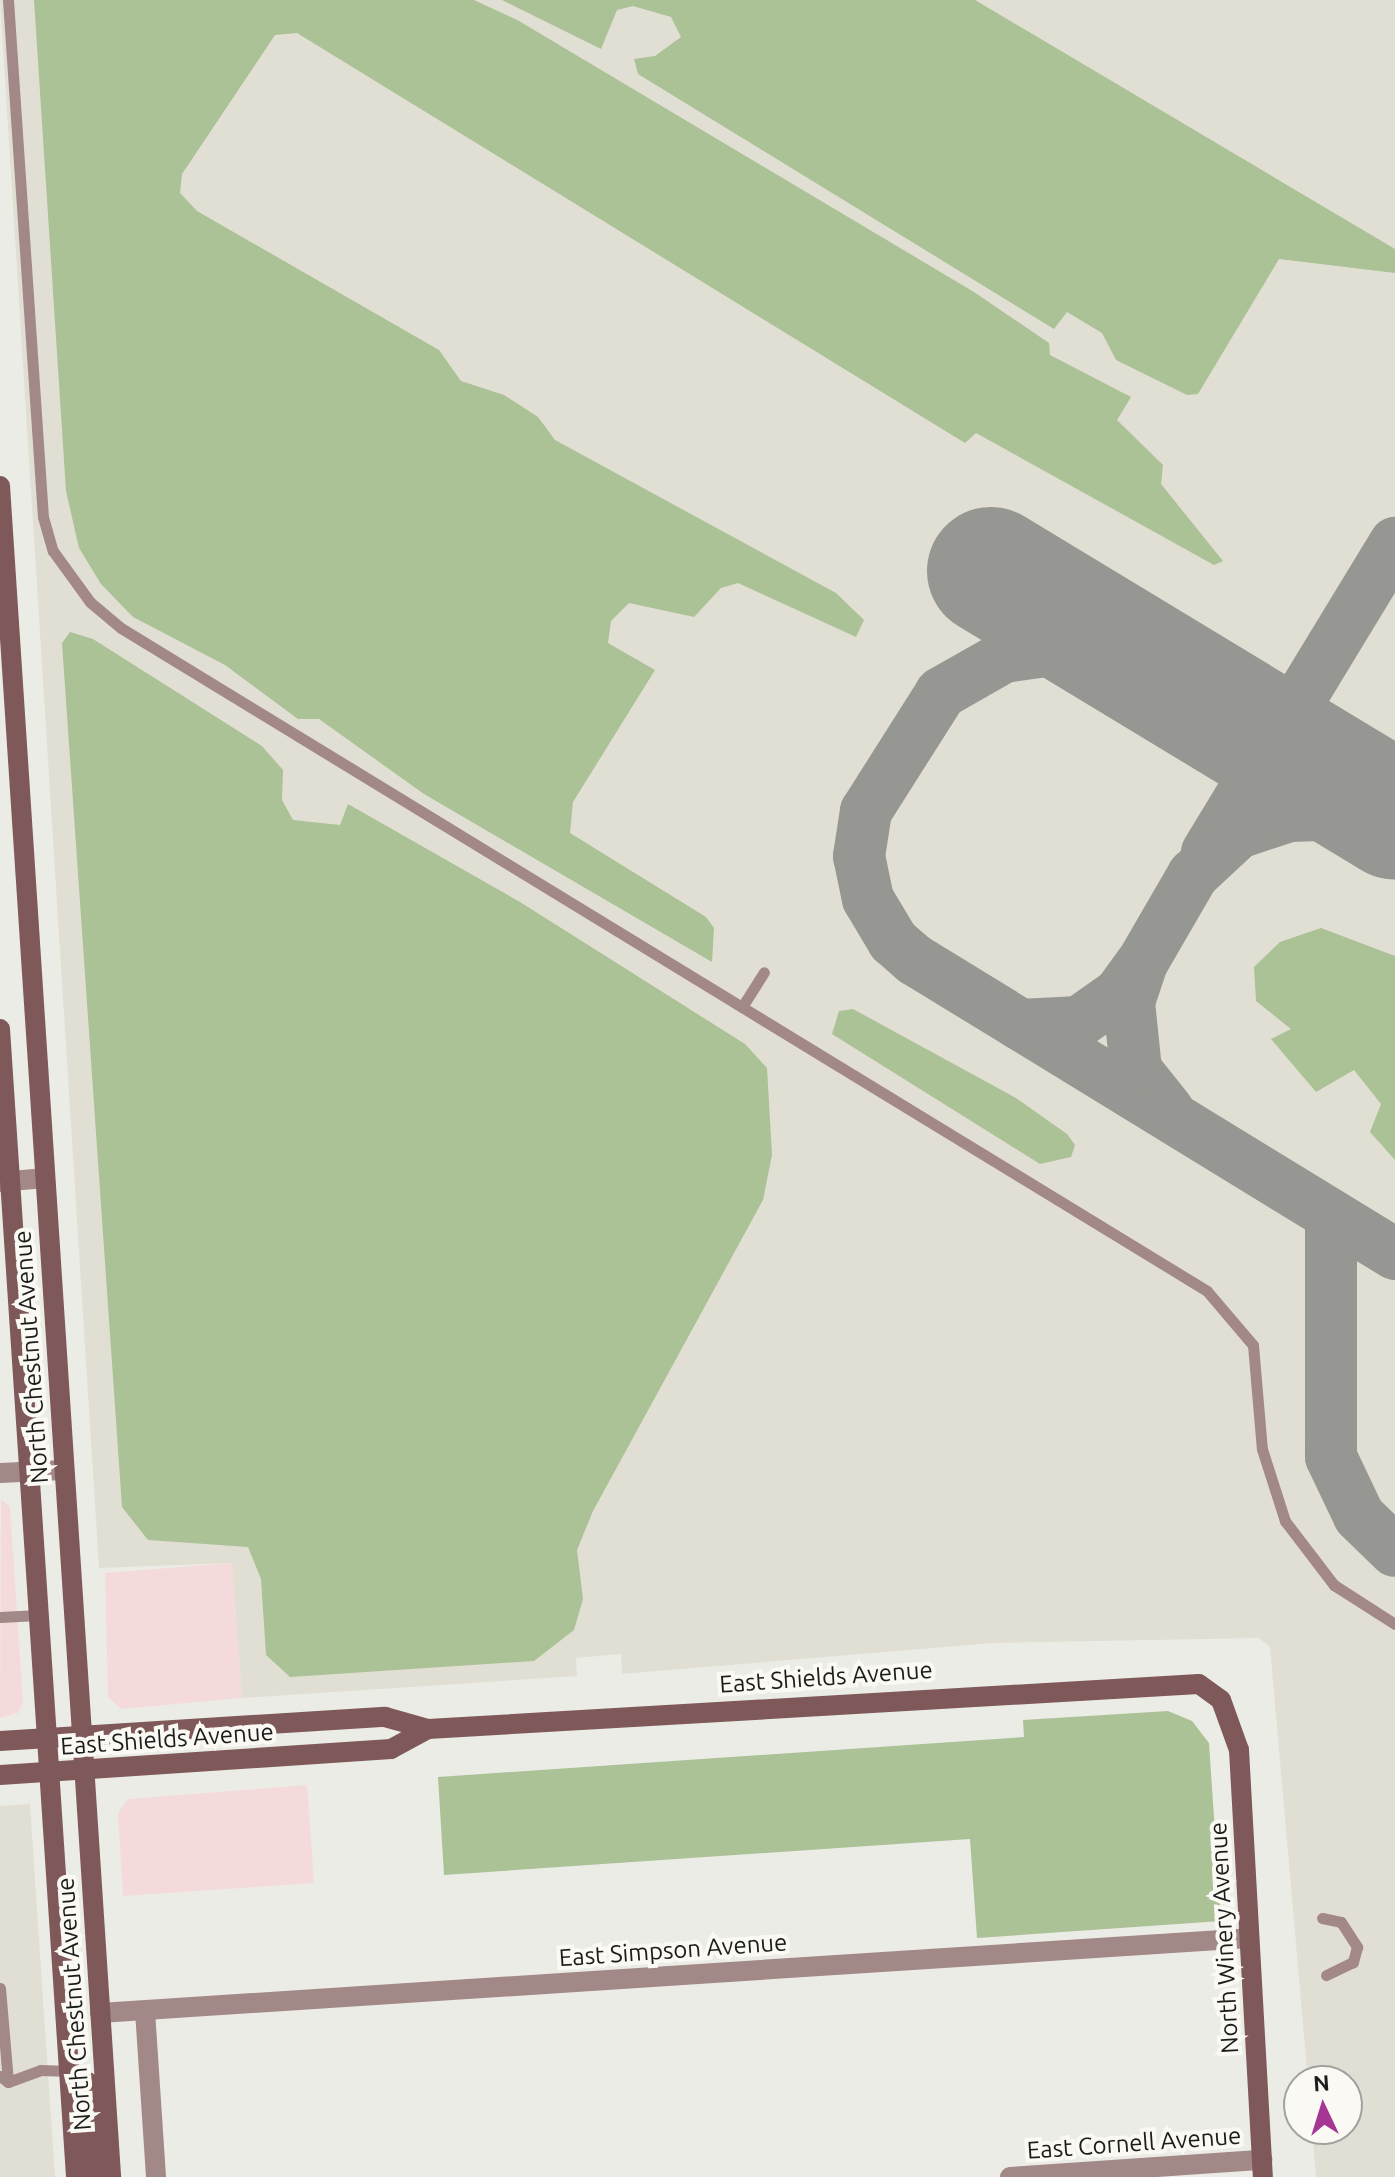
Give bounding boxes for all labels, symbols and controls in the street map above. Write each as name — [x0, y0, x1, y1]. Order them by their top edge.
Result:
street label: North Chestnut Avenue — [8, 1230, 54, 1484]
street label: East Shields Avenue — [718, 1655, 934, 1699]
street label: East Shields Avenue — [59, 1717, 275, 1761]
street label: North Winery Avenue — [1204, 1821, 1244, 2055]
street label: North Chestnut Avenue — [51, 1877, 97, 2131]
street label: East Simpson Avenue — [558, 1928, 788, 1972]
north arrow — [1283, 2065, 1363, 2145]
text: N — [1312, 2070, 1330, 2096]
street label: East Cornell Avenue — [1026, 2121, 1242, 2165]

